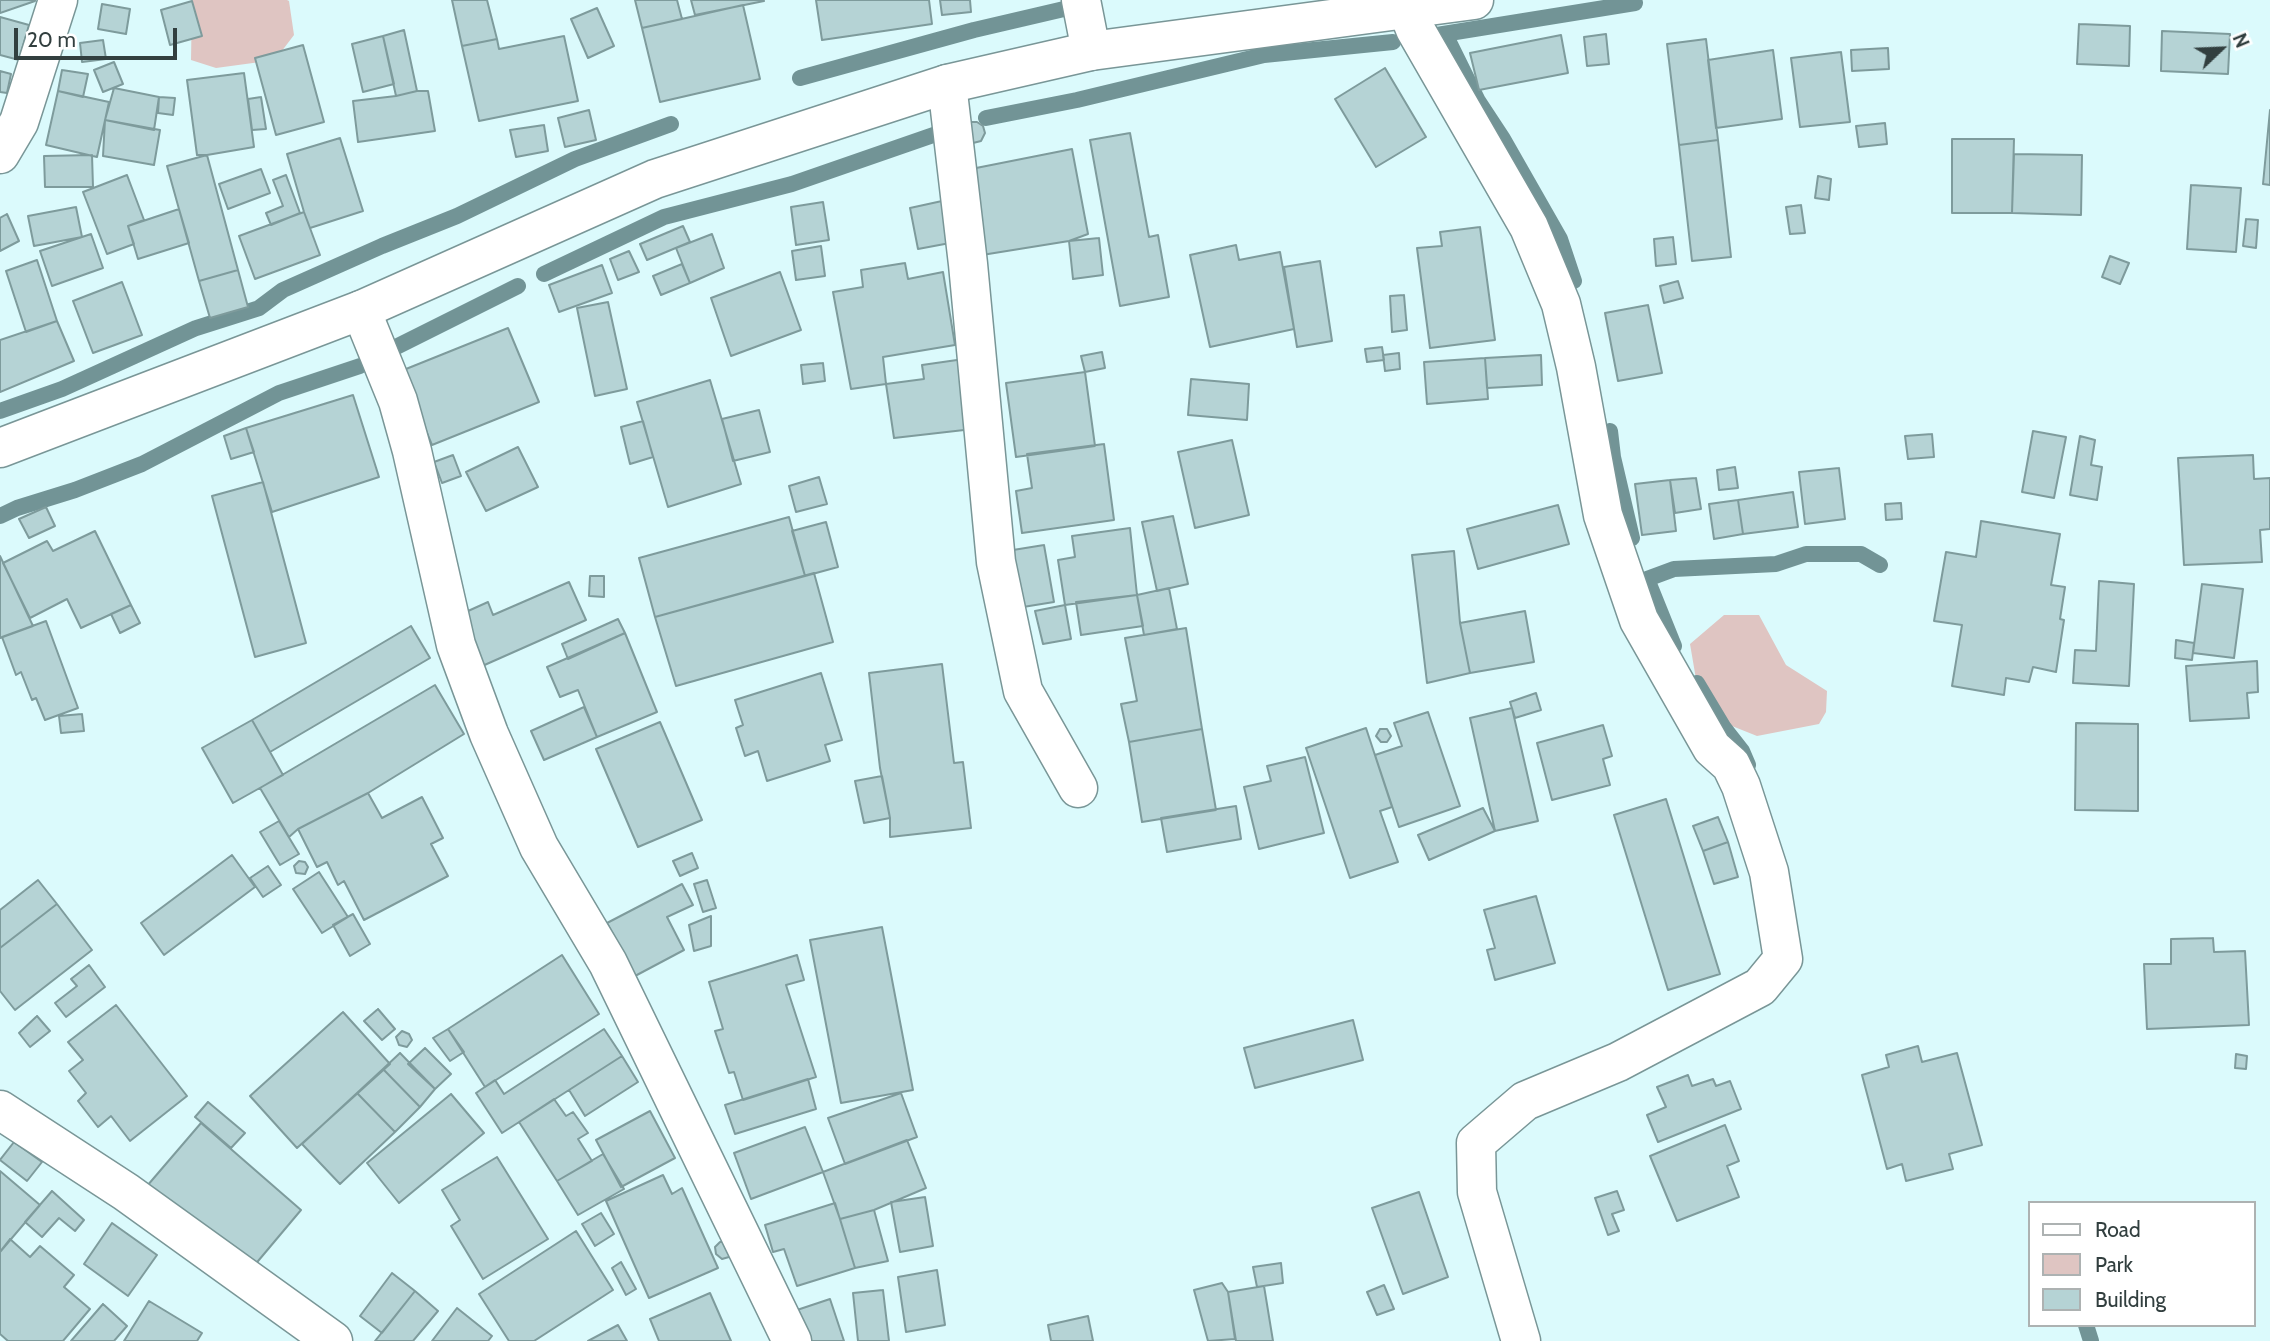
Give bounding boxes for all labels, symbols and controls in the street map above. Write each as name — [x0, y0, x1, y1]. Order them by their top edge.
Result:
scale bar — [18, 14, 180, 58]
north arrow — [2186, 14, 2256, 84]
text: 20 m — [27, 27, 76, 52]
text: N — [2228, 30, 2254, 51]
legend — [2028, 1201, 2256, 1327]
text: Road — [2095, 1217, 2141, 1242]
text: Park — [2095, 1252, 2133, 1277]
text: Building — [2095, 1287, 2166, 1312]

